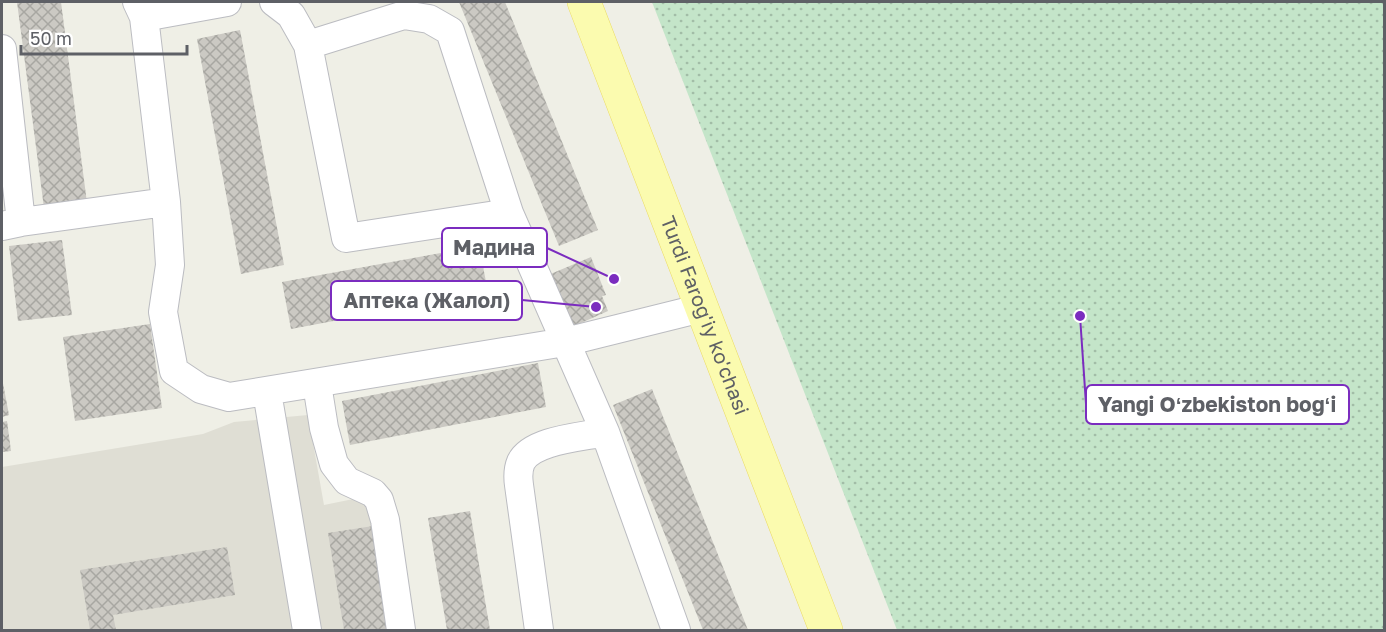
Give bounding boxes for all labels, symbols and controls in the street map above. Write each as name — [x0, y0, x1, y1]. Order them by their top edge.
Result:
scale bar — [21, 18, 188, 56]
text: 50 m — [30, 27, 72, 49]
street label: Turdi Farog'iy ko'chasi — [657, 212, 755, 418]
callout: Мадина — [442, 228, 547, 267]
text: Мадина — [453, 234, 535, 260]
callout: Аптека (Жалол) — [331, 281, 522, 320]
text: Аптека (Жалол) — [344, 287, 510, 313]
callout: Yangi Oʻzbekiston bogʻi — [1086, 385, 1349, 424]
text: Yangi Oʻzbekiston bogʻi — [1098, 391, 1336, 417]

